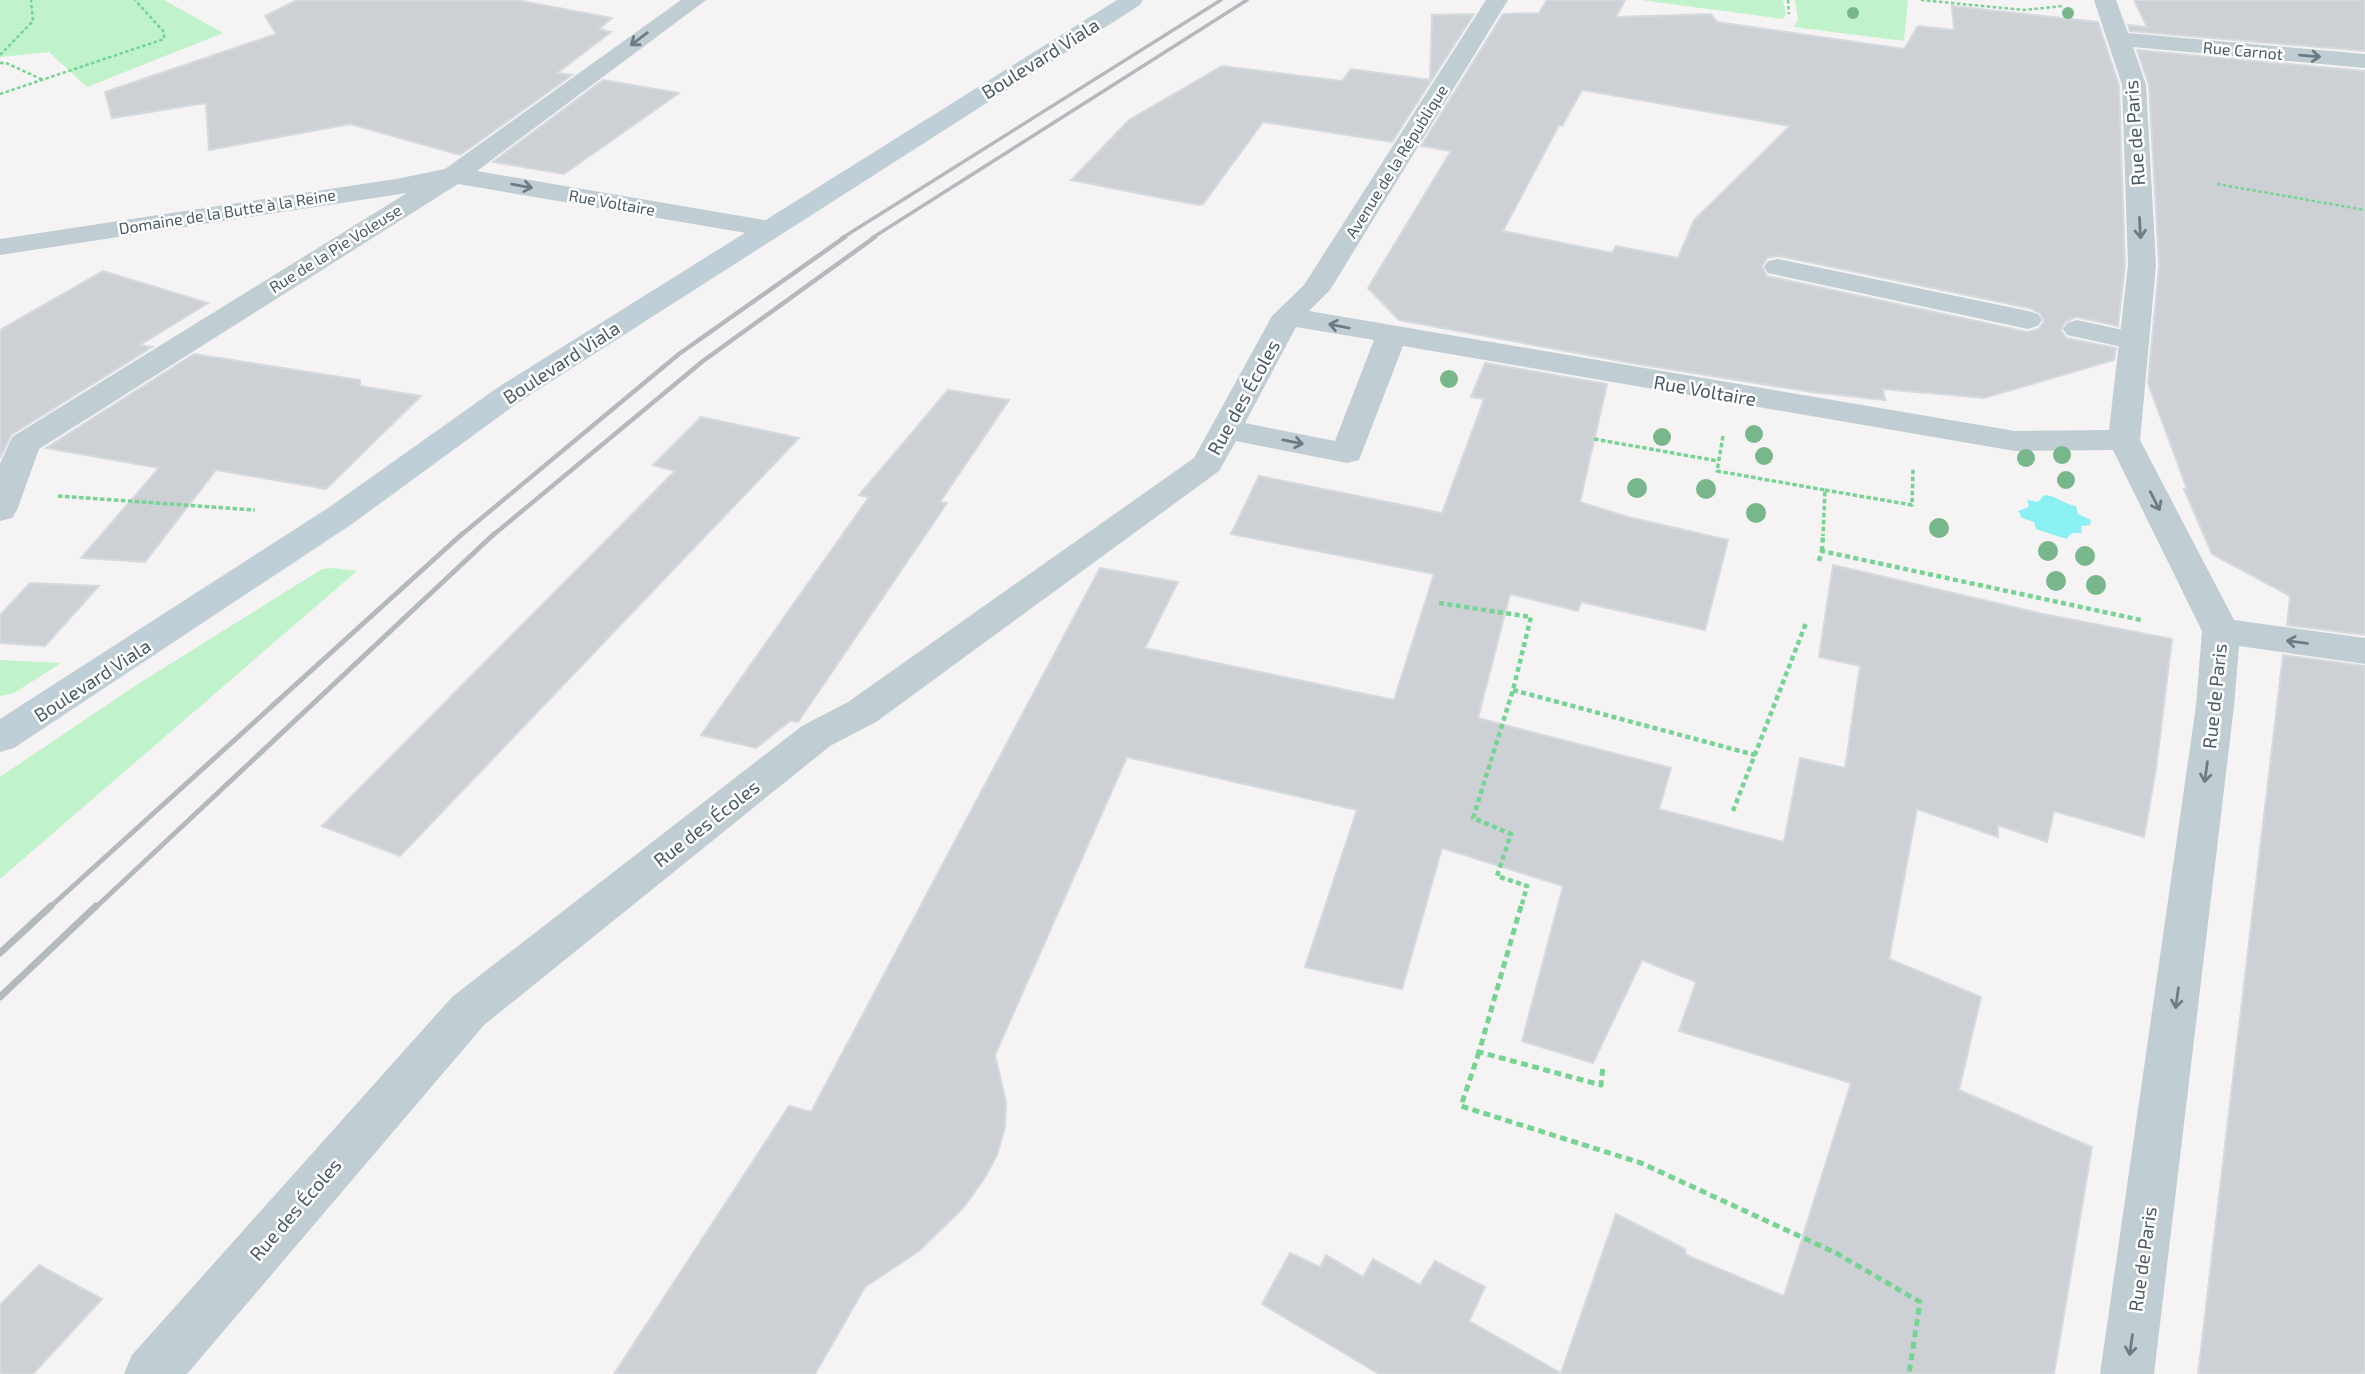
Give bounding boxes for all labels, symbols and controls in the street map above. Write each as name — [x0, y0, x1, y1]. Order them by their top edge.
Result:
street label: Boulevard Viala — [977, 13, 1103, 103]
one-way arrow — [630, 32, 649, 46]
street label: Rue Carnot — [2202, 37, 2284, 63]
one-way arrow — [2299, 50, 2321, 63]
street label: Rue de Paris — [2119, 79, 2149, 187]
street label: Avenue de la République — [1341, 81, 1451, 241]
one-way arrow — [510, 180, 533, 193]
street label: Domaine de la Butte à la Reine — [117, 184, 337, 238]
street label: Rue Voltaire — [567, 185, 657, 219]
street label: Rue de la Pie Voleuse — [265, 200, 405, 296]
one-way arrow — [2134, 216, 2147, 239]
street label: Boulevard Viala — [498, 316, 624, 408]
one-way arrow — [1328, 319, 1351, 332]
street label: Rue des Écoles — [1202, 335, 1284, 459]
street label: Rue Voltaire — [1652, 370, 1758, 410]
one-way arrow — [1281, 436, 1304, 450]
one-way arrow — [2149, 490, 2163, 511]
street label: Boulevard Viala — [29, 634, 155, 726]
one-way arrow — [2287, 635, 2309, 648]
street label: Rue de Paris — [2197, 642, 2231, 750]
one-way arrow — [2200, 760, 2213, 783]
street label: Rue des Écoles — [648, 775, 764, 871]
one-way arrow — [2170, 986, 2183, 1009]
street label: Rue des Écoles — [244, 1153, 346, 1265]
street label: Rue de Paris — [2123, 1205, 2161, 1313]
one-way arrow — [2124, 1333, 2137, 1356]

